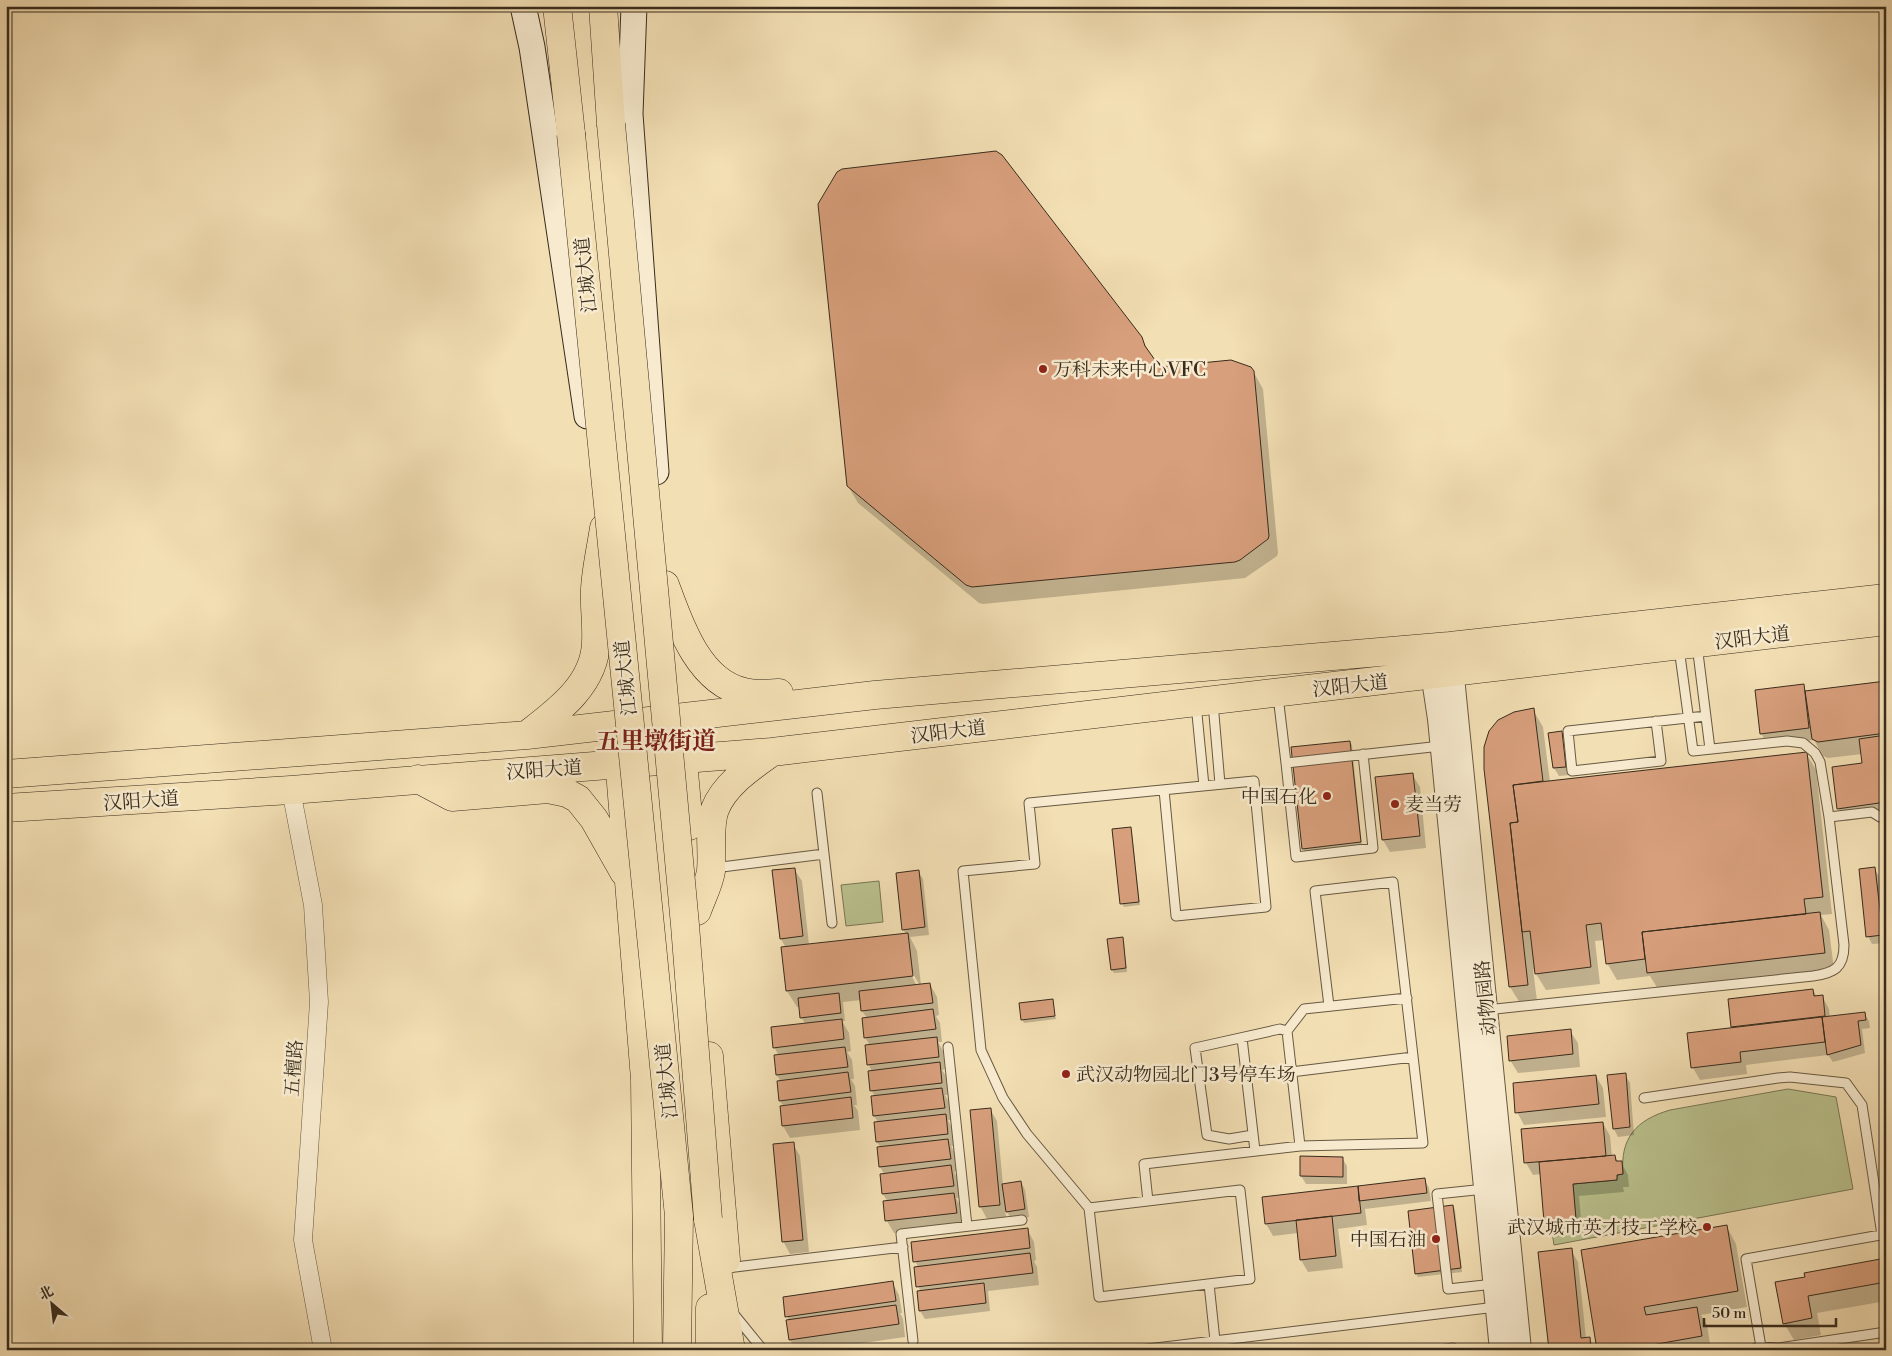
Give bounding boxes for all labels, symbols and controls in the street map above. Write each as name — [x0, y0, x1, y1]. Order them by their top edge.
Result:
street label: 江城大道 — [570, 236, 602, 314]
place label: 万科未来中心VFC — [1053, 358, 1206, 382]
marker: 万科未来中心VFC — [1037, 363, 1049, 375]
street label: 汉阳大道 — [1713, 621, 1791, 655]
street label: 江城大道 — [610, 639, 642, 717]
street label: 汉阳大道 — [1311, 670, 1389, 702]
street label: 汉阳大道 — [909, 715, 987, 749]
district label: 五里墩街道 — [596, 727, 716, 757]
street label: 汉阳大道 — [505, 755, 583, 785]
place label: 中国石化 — [1241, 785, 1317, 809]
street label: 汉阳大道 — [102, 786, 180, 816]
marker: 中国石化 — [1321, 790, 1333, 802]
place label: 麦当劳 — [1405, 793, 1462, 817]
marker: 麦当劳 — [1389, 798, 1401, 810]
street label: 动物园路 — [1470, 959, 1502, 1037]
street label: 五檀路 — [280, 1039, 308, 1097]
street label: 江城大道 — [651, 1042, 683, 1120]
place label: 武汉动物园北门3号停车场 — [1076, 1063, 1296, 1087]
marker: 武汉动物园北门3号停车场 — [1060, 1068, 1072, 1080]
place label: 武汉城市英才技工学校 — [1507, 1216, 1697, 1240]
marker: 武汉城市英才技工学校 — [1701, 1221, 1713, 1233]
place label: 中国石油 — [1350, 1228, 1426, 1252]
marker: 中国石油 — [1430, 1233, 1442, 1245]
north arrow — [28, 1278, 78, 1328]
text: 北 — [36, 1282, 57, 1305]
scale bar — [1704, 1296, 1837, 1328]
text: 50 m — [1712, 1304, 1746, 1323]

